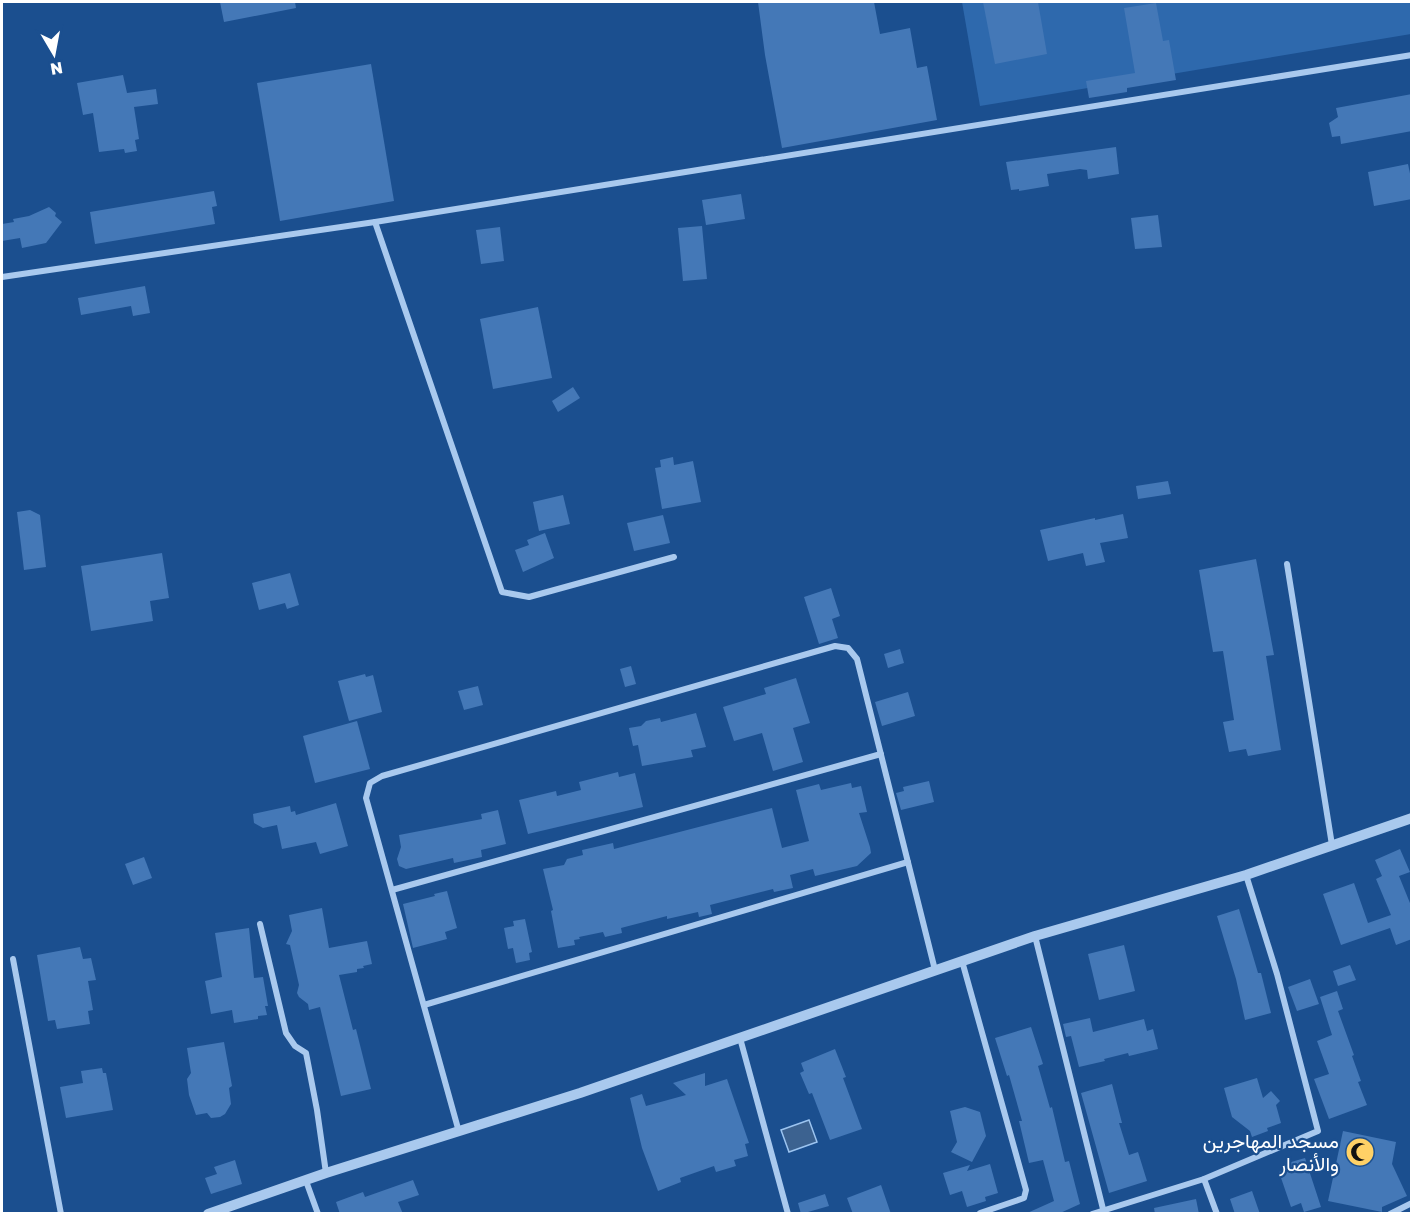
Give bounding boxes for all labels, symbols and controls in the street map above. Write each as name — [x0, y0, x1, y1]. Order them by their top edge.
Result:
north arrow — [24, 24, 84, 84]
text: N — [49, 58, 64, 80]
place label: مسجد المهاجرين والأنصار — [1203, 1128, 1339, 1177]
mosque icon: مسجد المهاجرين والأنصار — [1344, 1136, 1376, 1168]

